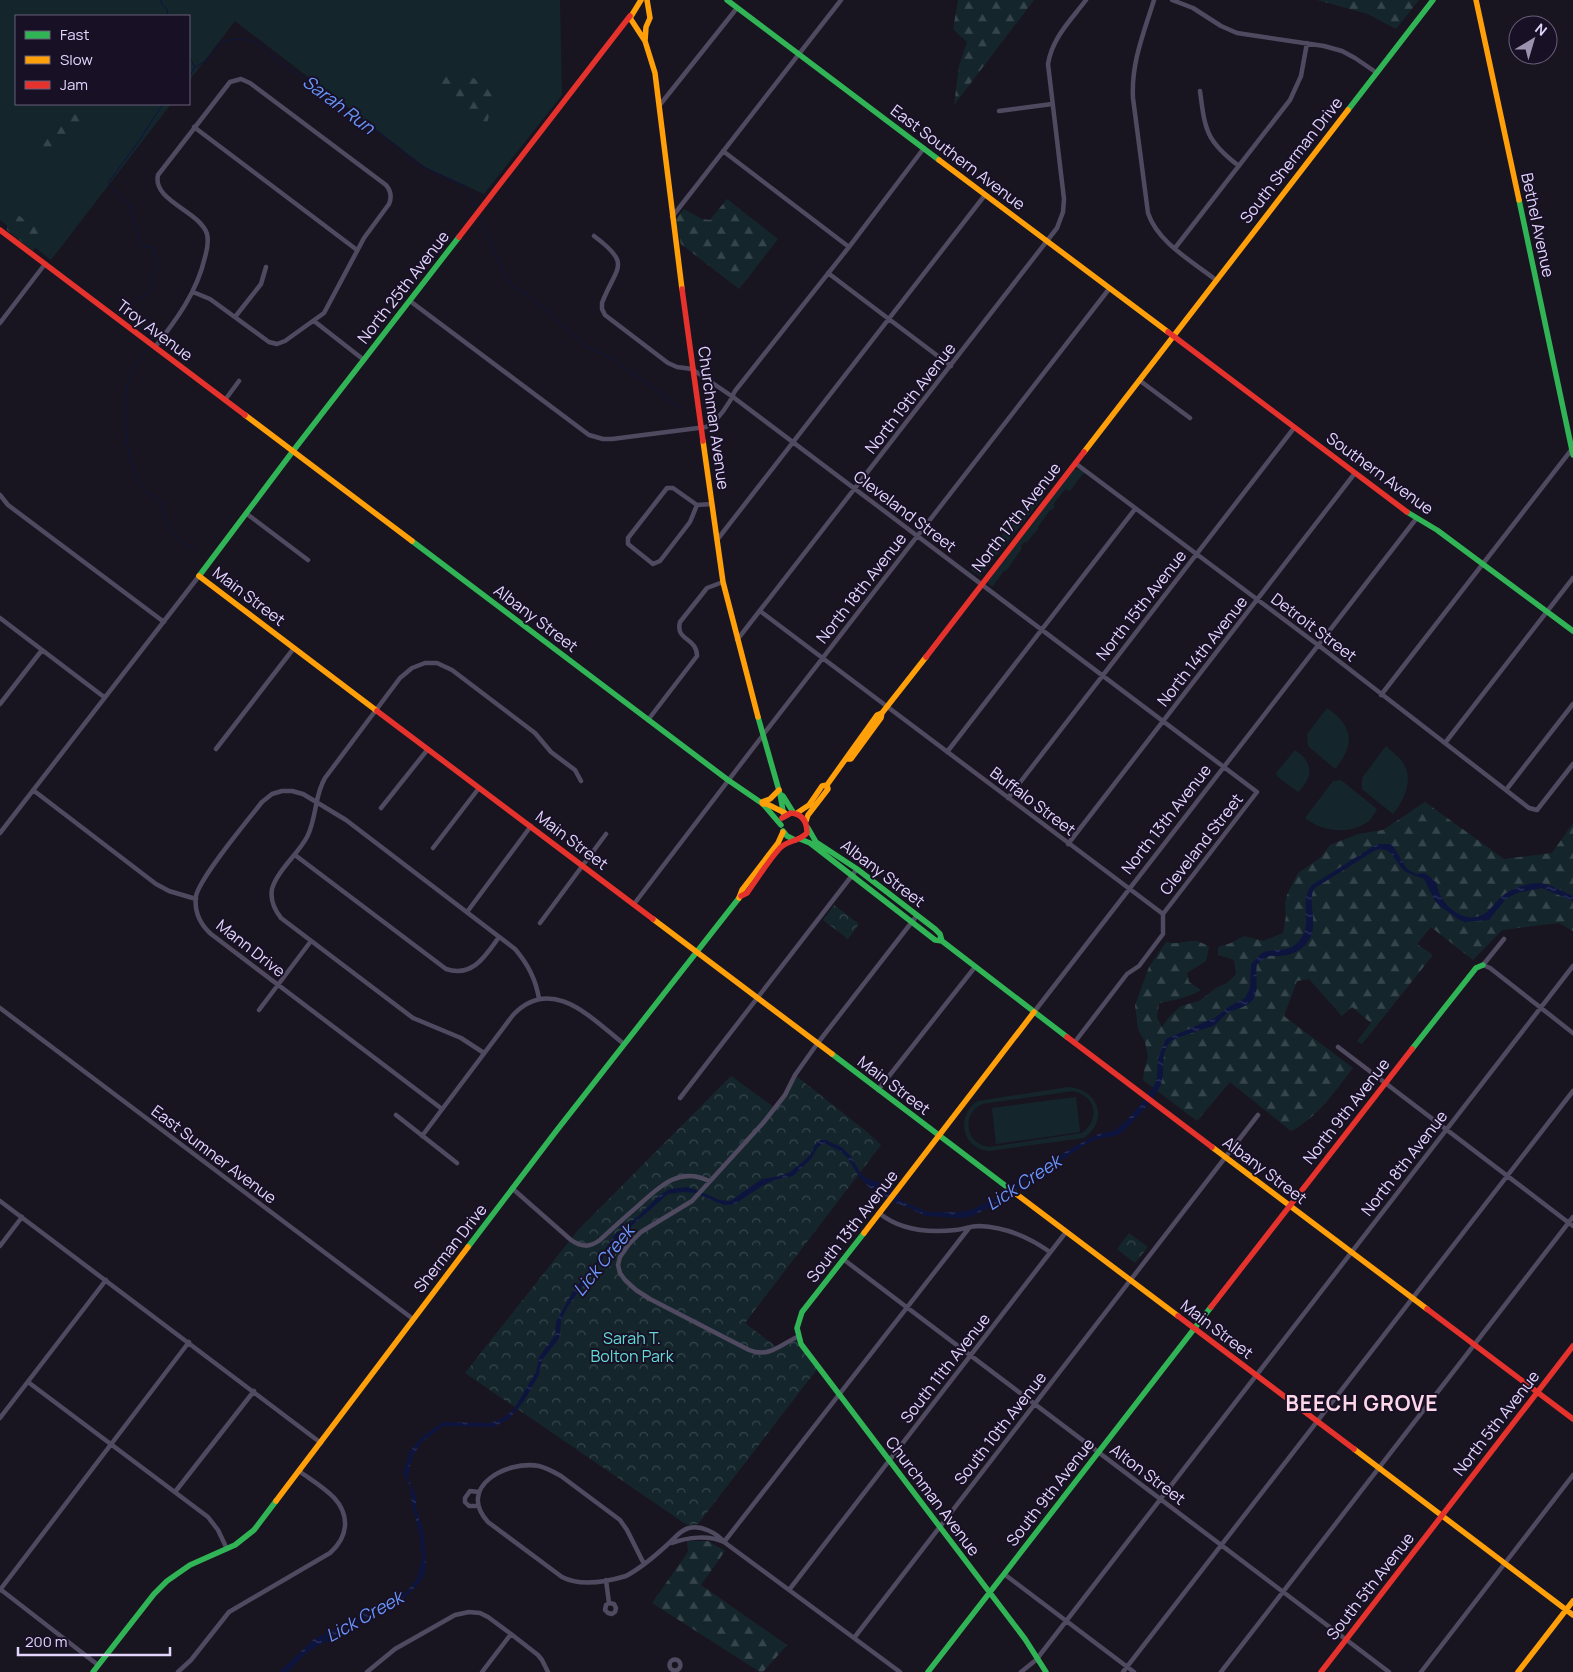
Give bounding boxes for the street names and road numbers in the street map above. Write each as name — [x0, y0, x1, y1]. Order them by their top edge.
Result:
street label: South Sherman Drive — [1235, 92, 1347, 228]
street label: East Southern Avenue — [886, 99, 1030, 215]
street label: Bethel Avenue — [1516, 171, 1560, 279]
street label: North 25th Avenue — [352, 226, 454, 348]
street label: Troy Avenue — [112, 294, 198, 366]
street label: North 19th Avenue — [860, 338, 960, 458]
street label: Churchman Avenue — [693, 345, 735, 491]
street label: Southern Avenue — [1322, 427, 1438, 519]
street label: North 17th Avenue — [966, 458, 1066, 576]
street label: Cleveland Street — [849, 465, 961, 557]
street label: North 18th Avenue — [811, 528, 911, 648]
street label: North 15th Avenue — [1091, 545, 1191, 665]
street label: Main Street — [208, 561, 290, 631]
street label: Albany Street — [489, 579, 583, 657]
street label: Detroit Street — [1267, 588, 1361, 666]
street label: North 14th Avenue — [1152, 591, 1252, 711]
street label: North 13th Avenue — [1116, 759, 1216, 879]
street label: Buffalo Street — [986, 762, 1080, 840]
street label: Cleveland Street — [1154, 789, 1248, 899]
street label: Main Street — [531, 805, 613, 875]
street label: Albany Street — [836, 834, 930, 912]
street label: Mann Drive — [212, 914, 290, 982]
street label: Main Street — [853, 1050, 935, 1120]
street label: North 9th Avenue — [1298, 1053, 1394, 1169]
street label: East Sumner Avenue — [147, 1100, 281, 1208]
street label: North 8th Avenue — [1356, 1106, 1452, 1220]
street label: Albany Street — [1218, 1131, 1312, 1209]
street label: South 13th Avenue — [801, 1165, 903, 1287]
street label: Sherman Drive — [408, 1199, 492, 1297]
street label: Main Street — [1176, 1294, 1258, 1364]
street label: South 11th Avenue — [895, 1308, 995, 1428]
street label: North 5th Avenue — [1448, 1366, 1544, 1480]
street label: South 10th Avenue — [949, 1367, 1051, 1489]
street label: Churchman Avenue — [881, 1432, 985, 1560]
street label: South 9th Avenue — [1001, 1433, 1099, 1551]
street label: Alton Street — [1106, 1438, 1190, 1510]
street label: South 5th Avenue — [1321, 1528, 1419, 1644]

